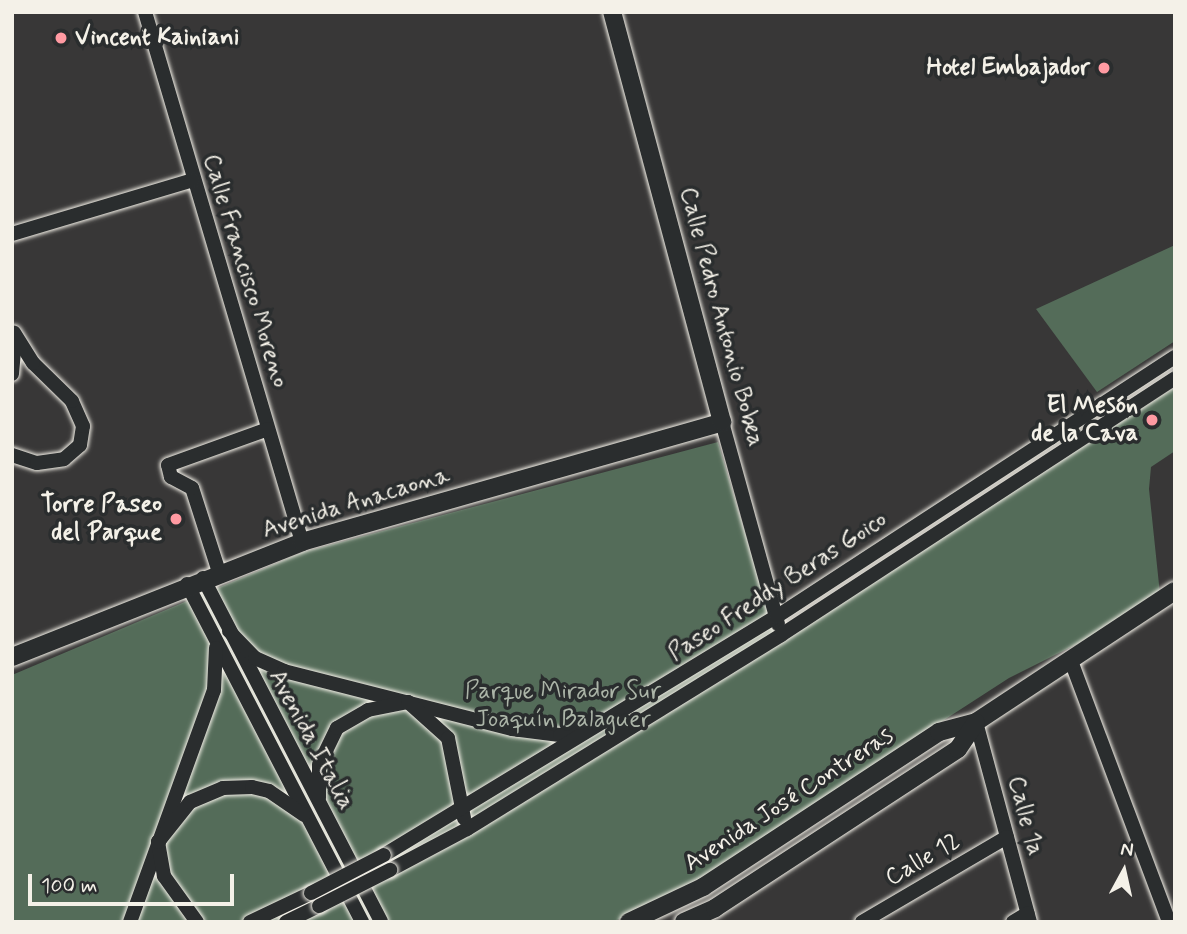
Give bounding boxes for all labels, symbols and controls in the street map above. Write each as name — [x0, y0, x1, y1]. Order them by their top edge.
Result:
place label: Vincent Kainiani — [75, 24, 249, 52]
marker: Vincent Kainiani — [53, 30, 69, 46]
place label: Hotel Embajador — [923, 54, 1090, 82]
marker: Hotel Embajador — [1096, 60, 1112, 76]
street label: Calle Francisco Moreno — [196, 151, 294, 391]
street label: Calle Pedro Antonio Bobea — [673, 184, 769, 450]
place label: El Mesón de la Cava — [1031, 392, 1138, 448]
marker: El Mesón de la Cava — [1144, 412, 1160, 428]
street label: Avenida Anacaona — [260, 461, 452, 545]
place label: Torre Paseo del Parque — [45, 491, 162, 547]
street label: Paseo Freddy Beras Goico — [664, 506, 892, 668]
marker: Torre Paseo del Parque — [168, 511, 184, 527]
street label: Avenida Italia — [263, 667, 359, 813]
park label: Parque Mirador Sur Joaquín Balaguer — [465, 678, 661, 734]
street label: Avenida José Contreras — [679, 722, 899, 878]
street label: Calle 1a — [1001, 773, 1049, 859]
street label: Calle 12 — [881, 827, 965, 893]
north arrow — [1089, 836, 1159, 906]
text: N — [1119, 836, 1135, 863]
scale bar — [32, 860, 238, 904]
text: 100 m — [41, 872, 97, 900]

